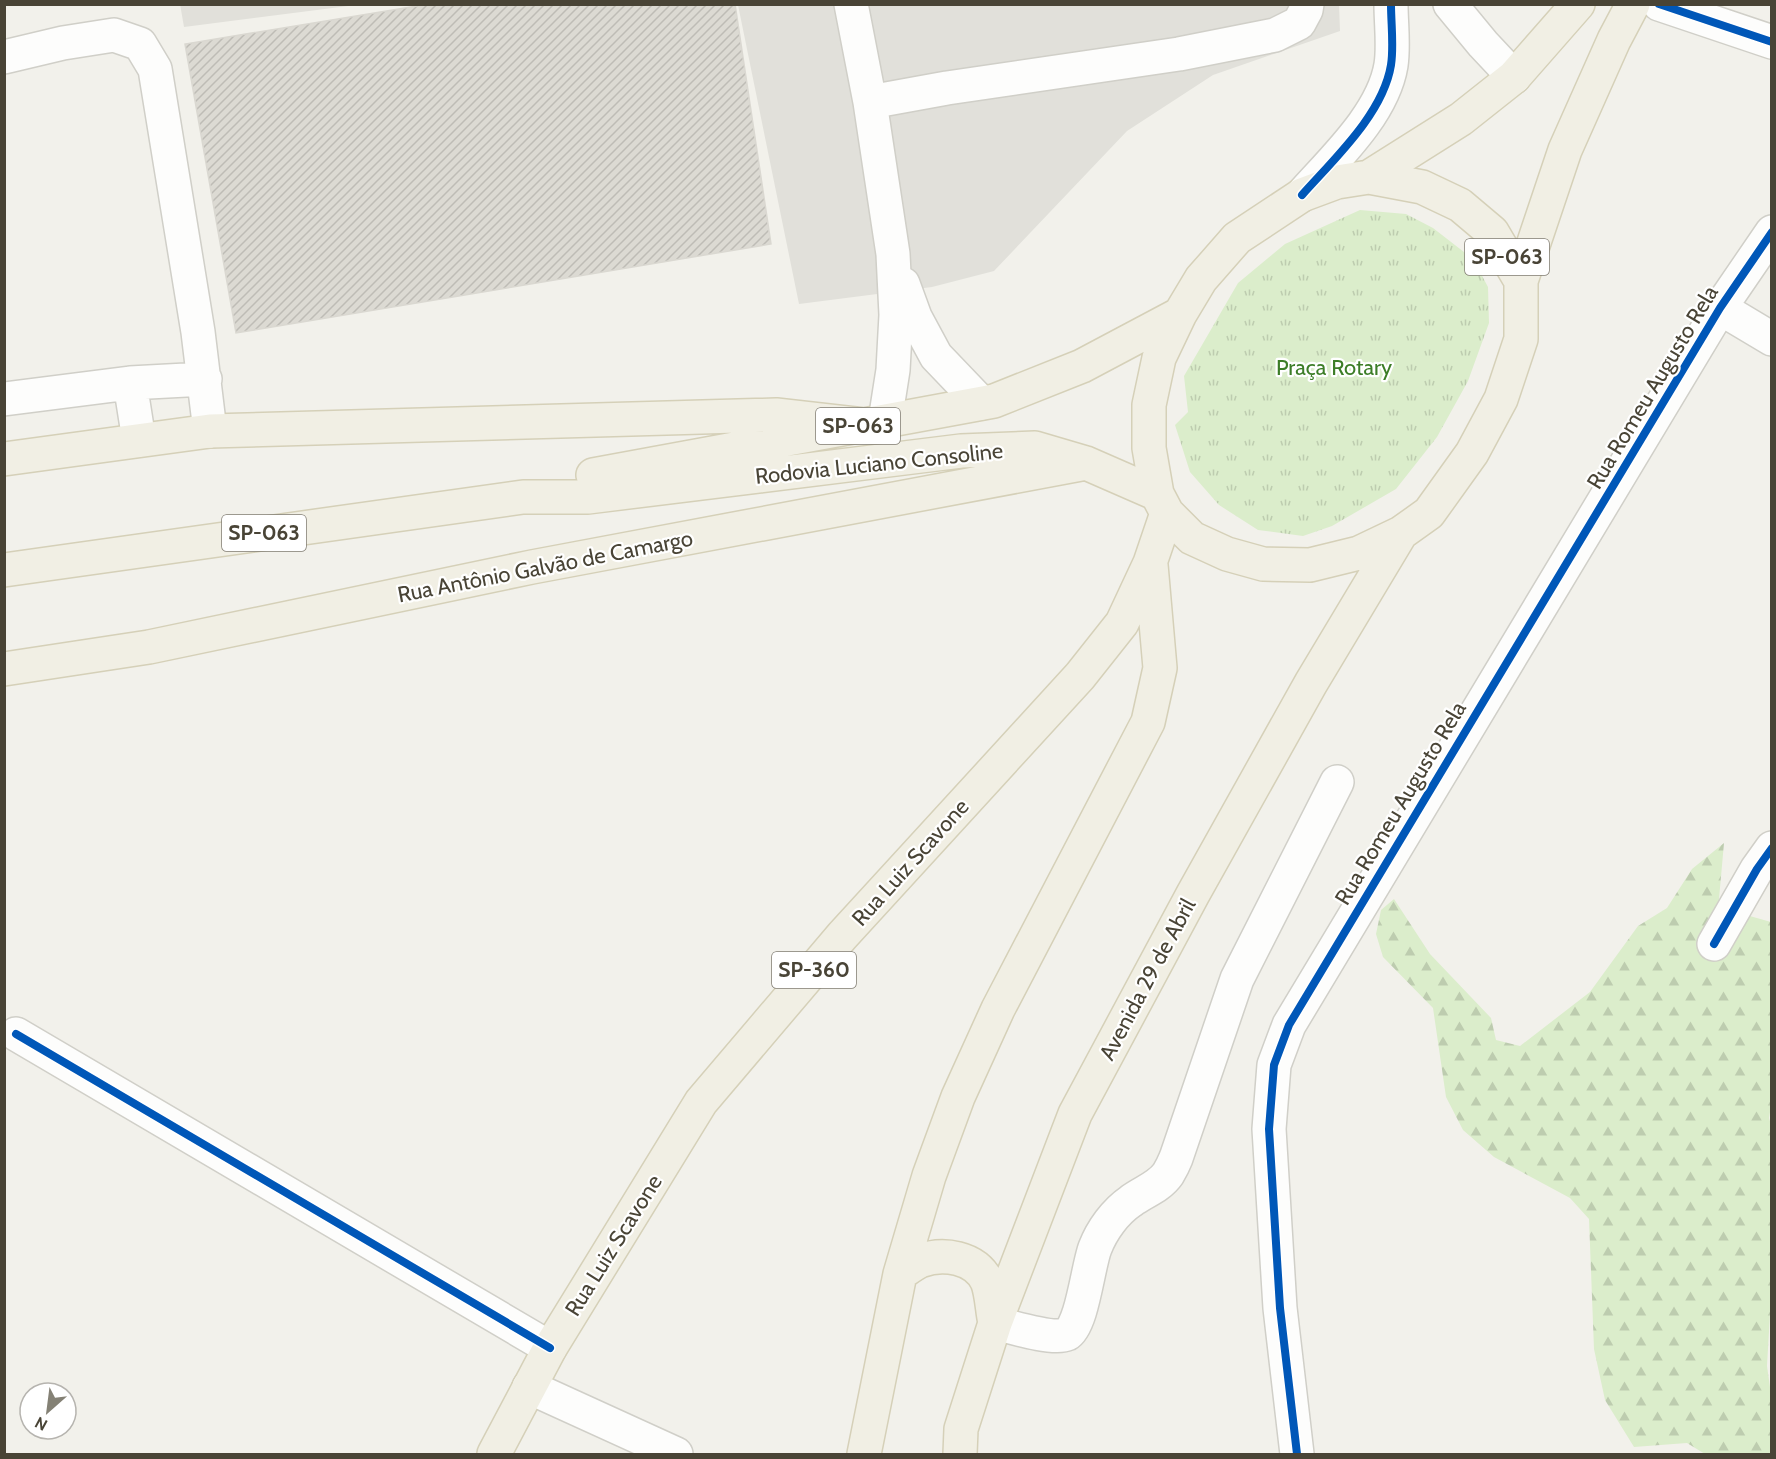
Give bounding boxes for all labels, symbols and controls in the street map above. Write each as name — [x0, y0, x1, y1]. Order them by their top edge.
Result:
road number: SP-063 — [1465, 239, 1549, 275]
street label: Rua Romeu Augusto Rela — [1581, 280, 1724, 494]
park label: Praça Rotary — [1276, 354, 1392, 381]
road number: SP-063 — [816, 408, 900, 444]
street label: Rodovia Luciano Consoline — [754, 437, 1004, 490]
road number: SP-063 — [222, 515, 306, 551]
street label: Rua Antônio Galvão de Camargo — [395, 525, 695, 608]
street label: Rua Romeu Augusto Rela — [1329, 696, 1472, 910]
street label: Rua Luiz Scavone — [846, 793, 975, 931]
street label: Avenida 29 de Abril — [1093, 893, 1202, 1065]
road number: SP-360 — [772, 952, 856, 988]
street label: Rua Luiz Scavone — [559, 1170, 668, 1321]
north arrow — [18, 1381, 78, 1441]
text: N — [32, 1413, 51, 1435]

